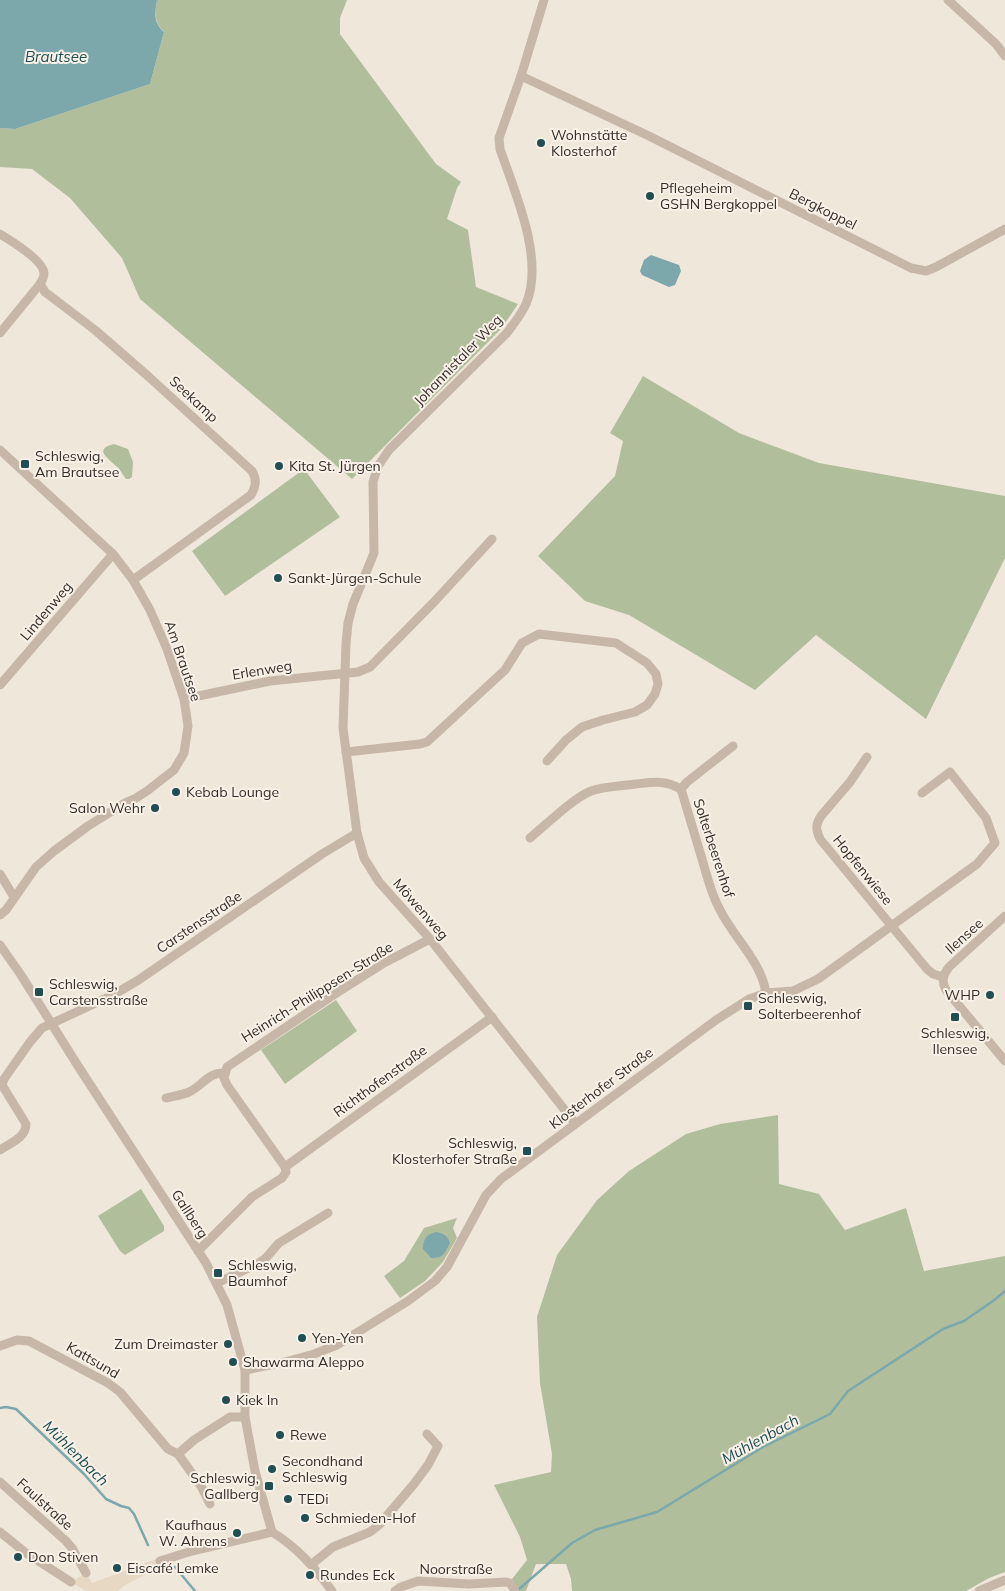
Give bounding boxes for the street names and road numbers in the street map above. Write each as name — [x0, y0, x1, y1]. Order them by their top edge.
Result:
street label: Bergkoppel — [786, 184, 860, 234]
street label: Johannistaler Weg — [410, 311, 506, 409]
street label: Seekamp — [166, 372, 222, 426]
street label: Lindenweg — [16, 578, 76, 644]
street label: Am Brautsee — [161, 618, 205, 704]
street label: Erlenweg — [231, 656, 293, 684]
street label: Solterbeerenhof — [690, 796, 739, 900]
street label: Hopfenwiese — [829, 831, 897, 909]
street label: Möwenweg — [389, 874, 453, 944]
street label: Carstensstraße — [153, 887, 245, 957]
street label: Ilensee — [941, 914, 987, 958]
street label: Heinrich-Philippsen-Straße — [238, 938, 396, 1046]
street label: Richthofenstraße — [330, 1041, 430, 1121]
street label: Klosterhofer Straße — [546, 1043, 656, 1133]
street label: Gallberg — [168, 1186, 212, 1242]
street label: Kattsund — [63, 1338, 123, 1382]
street label: Faulstraße — [13, 1474, 77, 1534]
street label: Noorstraße — [419, 1560, 493, 1578]

